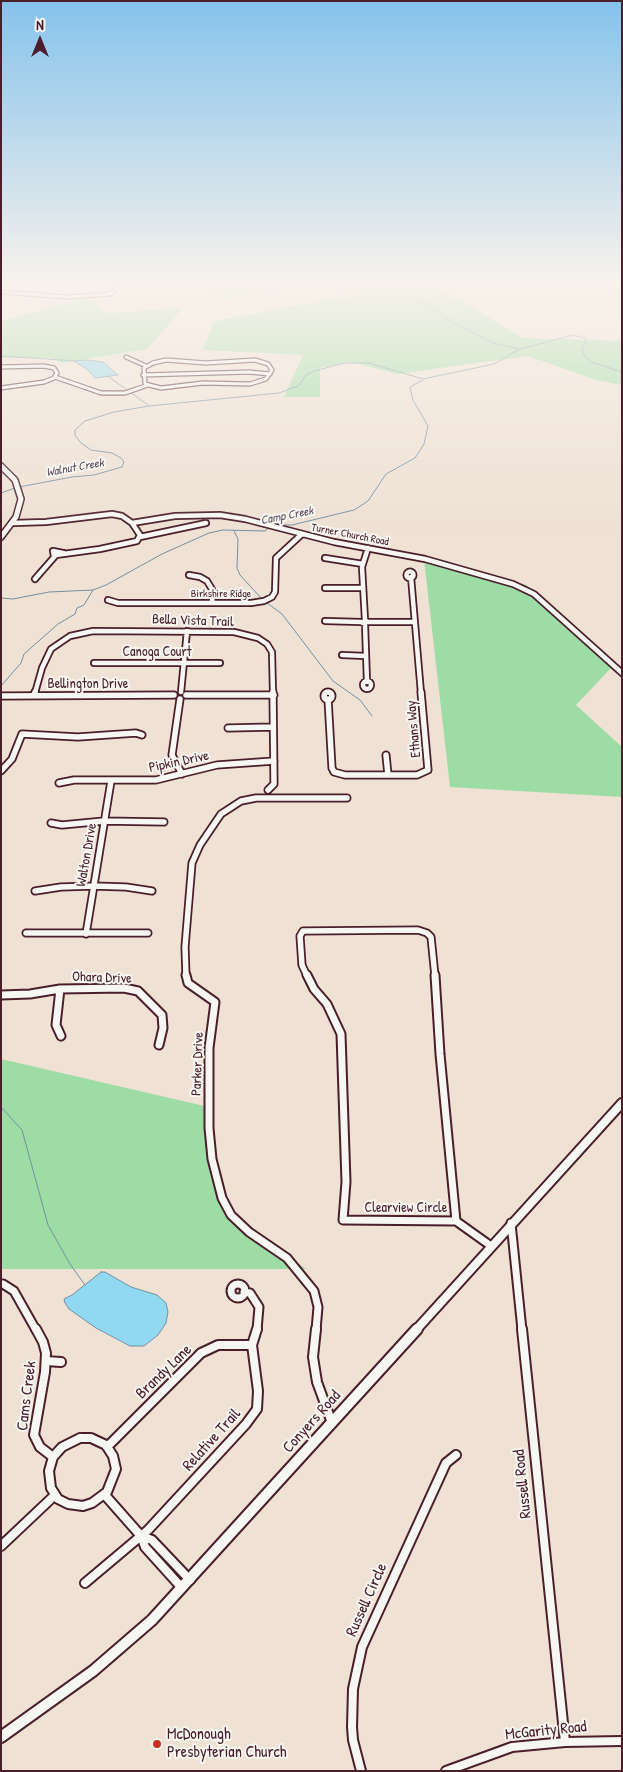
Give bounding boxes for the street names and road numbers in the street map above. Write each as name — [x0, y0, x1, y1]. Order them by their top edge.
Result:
street label: Turner Church Road — [310, 521, 390, 549]
street label: Birkshire Ridge — [191, 587, 251, 601]
street label: Bella Vista Trail — [152, 611, 234, 631]
street label: Canoga Court — [122, 644, 192, 660]
street label: Bellington Drive — [48, 676, 128, 692]
street label: Ethans Way — [403, 700, 425, 758]
street label: Pipkin Drive — [148, 747, 210, 777]
street label: Walton Drive — [73, 822, 101, 888]
street label: Ohara Drive — [72, 969, 132, 987]
street label: Parker Drive — [188, 1032, 208, 1096]
street label: Clearview Circle — [365, 1200, 447, 1216]
street label: Brandy Lane — [132, 1341, 196, 1403]
street label: Cams Creek — [13, 1360, 41, 1432]
street label: Conyers Road — [279, 1387, 345, 1457]
street label: Relative Trail — [179, 1405, 245, 1475]
street label: Russell Road — [510, 1449, 536, 1519]
street label: Russell Circle — [342, 1560, 392, 1640]
street label: McGarity Road — [504, 1717, 588, 1745]

